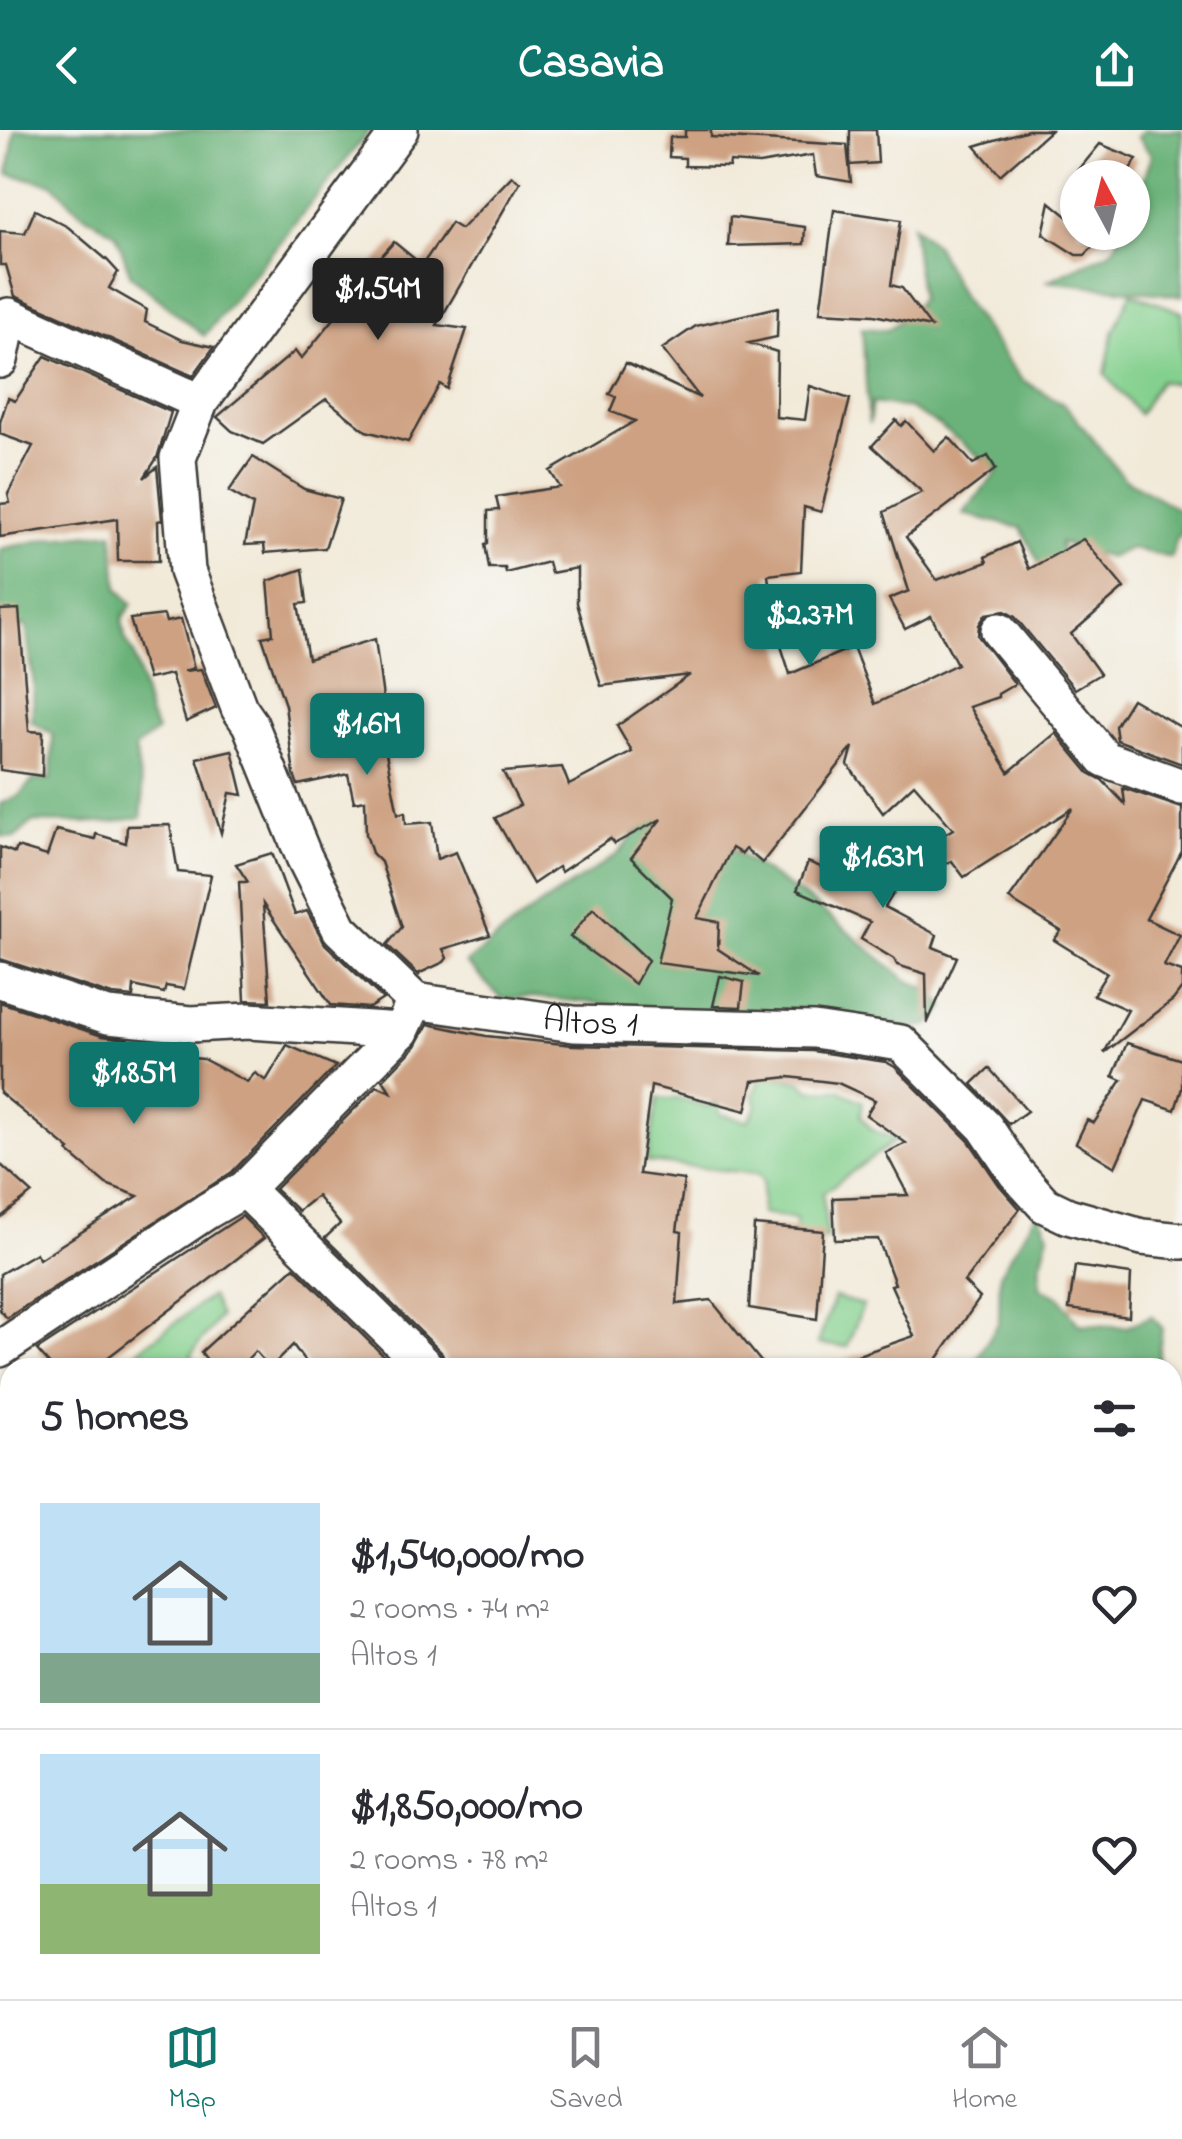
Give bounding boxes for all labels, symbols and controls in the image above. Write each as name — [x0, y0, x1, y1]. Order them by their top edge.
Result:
text: Casavia — [518, 32, 664, 98]
icon: back — [40, 38, 95, 93]
icon: share — [1087, 38, 1142, 93]
north arrow — [1060, 160, 1150, 250]
map controls — [1060, 160, 1150, 250]
pin: $1.54M — [297, 258, 459, 343]
text: $1.54M — [335, 267, 421, 314]
pin: $2.37M — [729, 584, 891, 669]
text: $2.37M — [766, 593, 854, 640]
pin: $1.6M — [297, 693, 437, 778]
text: $1.6M — [332, 702, 402, 749]
pin: $1.63M — [802, 826, 964, 911]
text: $1.63M — [842, 835, 924, 882]
street label: Altos 1 — [539, 994, 638, 1051]
pin: $1.85M — [53, 1042, 215, 1127]
text: $1.85M — [91, 1051, 177, 1098]
text: 5 homes — [40, 1388, 189, 1449]
icon: filters — [1087, 1391, 1142, 1446]
text: $1,540,000/mo — [350, 1526, 585, 1587]
icon: home — [120, 1543, 240, 1663]
icon: heart — [1087, 1576, 1142, 1631]
text: 2 rooms · 74 m² — [350, 1587, 550, 1634]
text: Altos 1 — [350, 1634, 437, 1681]
text: $1,850,000/mo — [350, 1777, 583, 1838]
icon: home — [120, 1794, 240, 1914]
icon: heart — [1087, 1827, 1142, 1882]
text: 2 rooms · 78 m² — [350, 1838, 549, 1885]
text: Altos 1 — [350, 1885, 437, 1932]
tab: Map — [165, 2020, 220, 2121]
tab: Saved — [549, 2020, 622, 2121]
tab: Home — [952, 2020, 1017, 2121]

